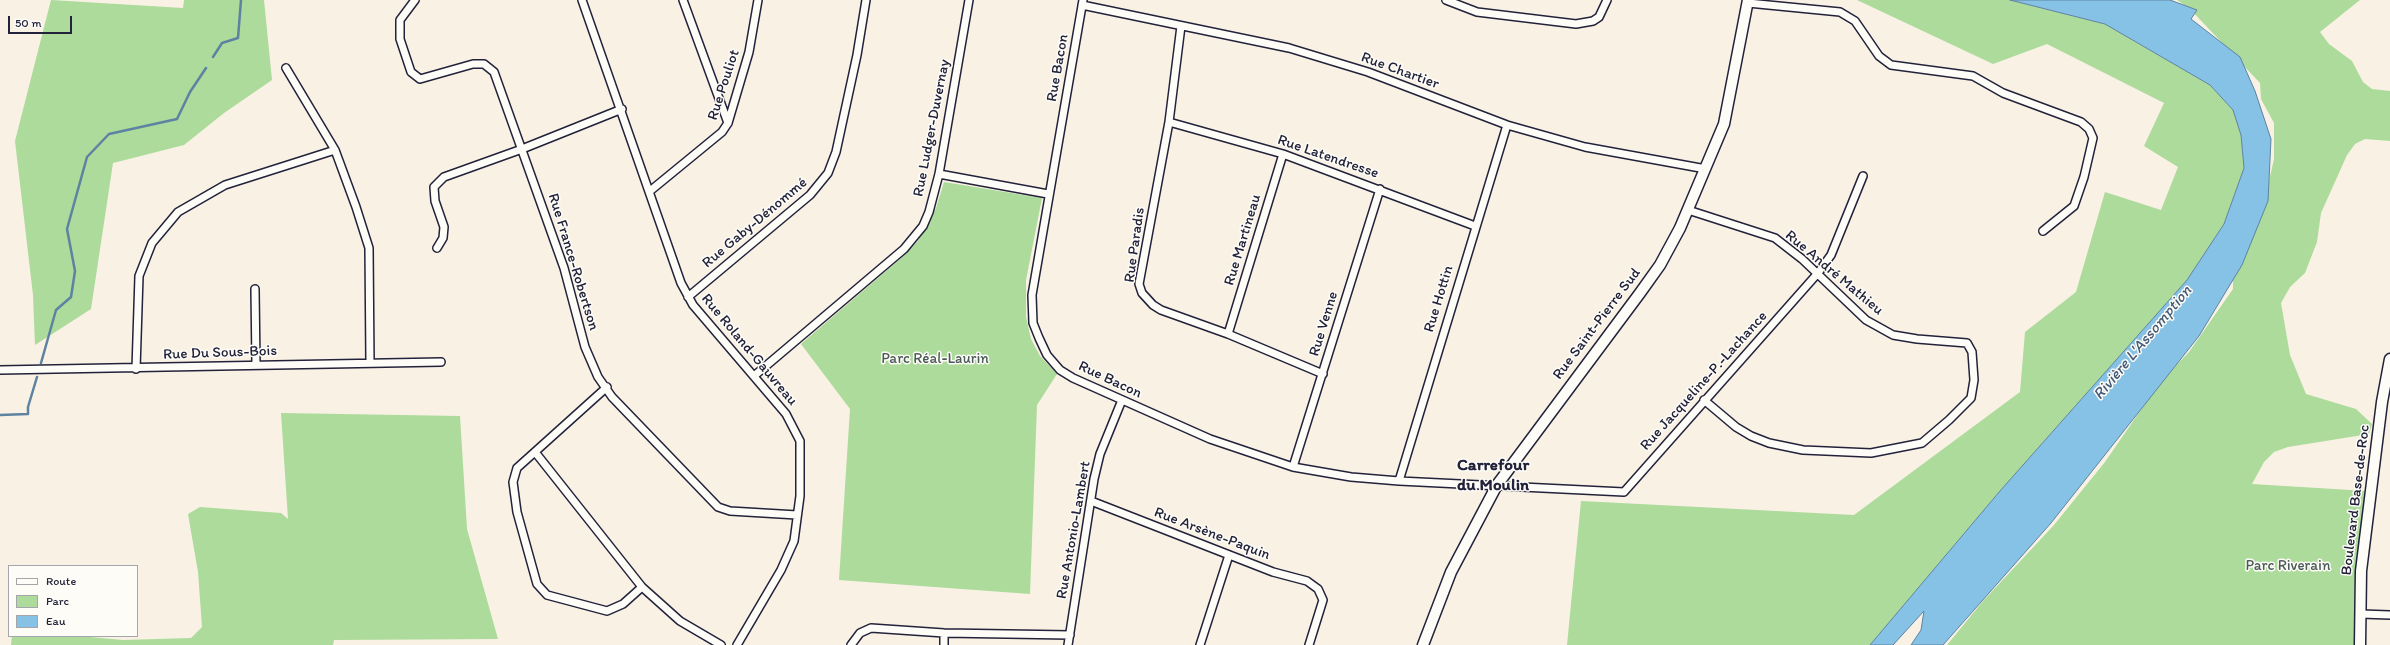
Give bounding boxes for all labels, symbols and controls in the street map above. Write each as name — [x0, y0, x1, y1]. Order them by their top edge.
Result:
scale bar — [10, 8, 74, 34]
text: 50 m — [15, 16, 41, 30]
street label: Rue Bacon — [1043, 33, 1073, 103]
street label: Rue Pouliot — [704, 47, 744, 123]
street label: Rue Chartier — [1359, 49, 1441, 93]
street label: Rue Ludger-Duvernay — [910, 58, 954, 198]
street label: Rue Latendresse — [1275, 131, 1381, 183]
street label: Rue Gaby-Dénommé — [699, 174, 811, 272]
street label: Rue France-Robertson — [544, 191, 602, 333]
street label: Rue Martineau — [1221, 192, 1265, 288]
street label: Rue Paradis — [1121, 206, 1149, 284]
street label: Rue André Mathieu — [1781, 227, 1887, 319]
street label: Rue Hottin — [1420, 263, 1458, 335]
street label: Rue Saint-Pierre Sud — [1549, 265, 1645, 383]
water label: Rivière L'Assomption — [2090, 282, 2196, 404]
street label: Rue Venne — [1306, 289, 1342, 359]
street label: Rue Roland-Gauvreau — [697, 290, 801, 410]
street label: Rue Jacqueline-P.-Lachance — [1637, 308, 1771, 454]
street label: Rue Du Sous-Bois — [163, 342, 277, 364]
park label: Parc Réal-Laurin — [881, 350, 989, 368]
street label: Rue Bacon — [1075, 357, 1145, 403]
street label: Boulevard Base-de-Roc — [2338, 424, 2374, 576]
district label: Carrefour du Moulin — [1457, 456, 1529, 496]
street label: Rue Antonio-Lambert — [1053, 460, 1095, 600]
street label: Rue Arsène-Paquin — [1151, 504, 1273, 564]
park label: Parc Riverain — [2246, 557, 2330, 575]
legend — [8, 565, 138, 637]
text: Route — [46, 574, 76, 588]
text: Parc — [46, 594, 69, 608]
text: Eau — [46, 614, 65, 628]

